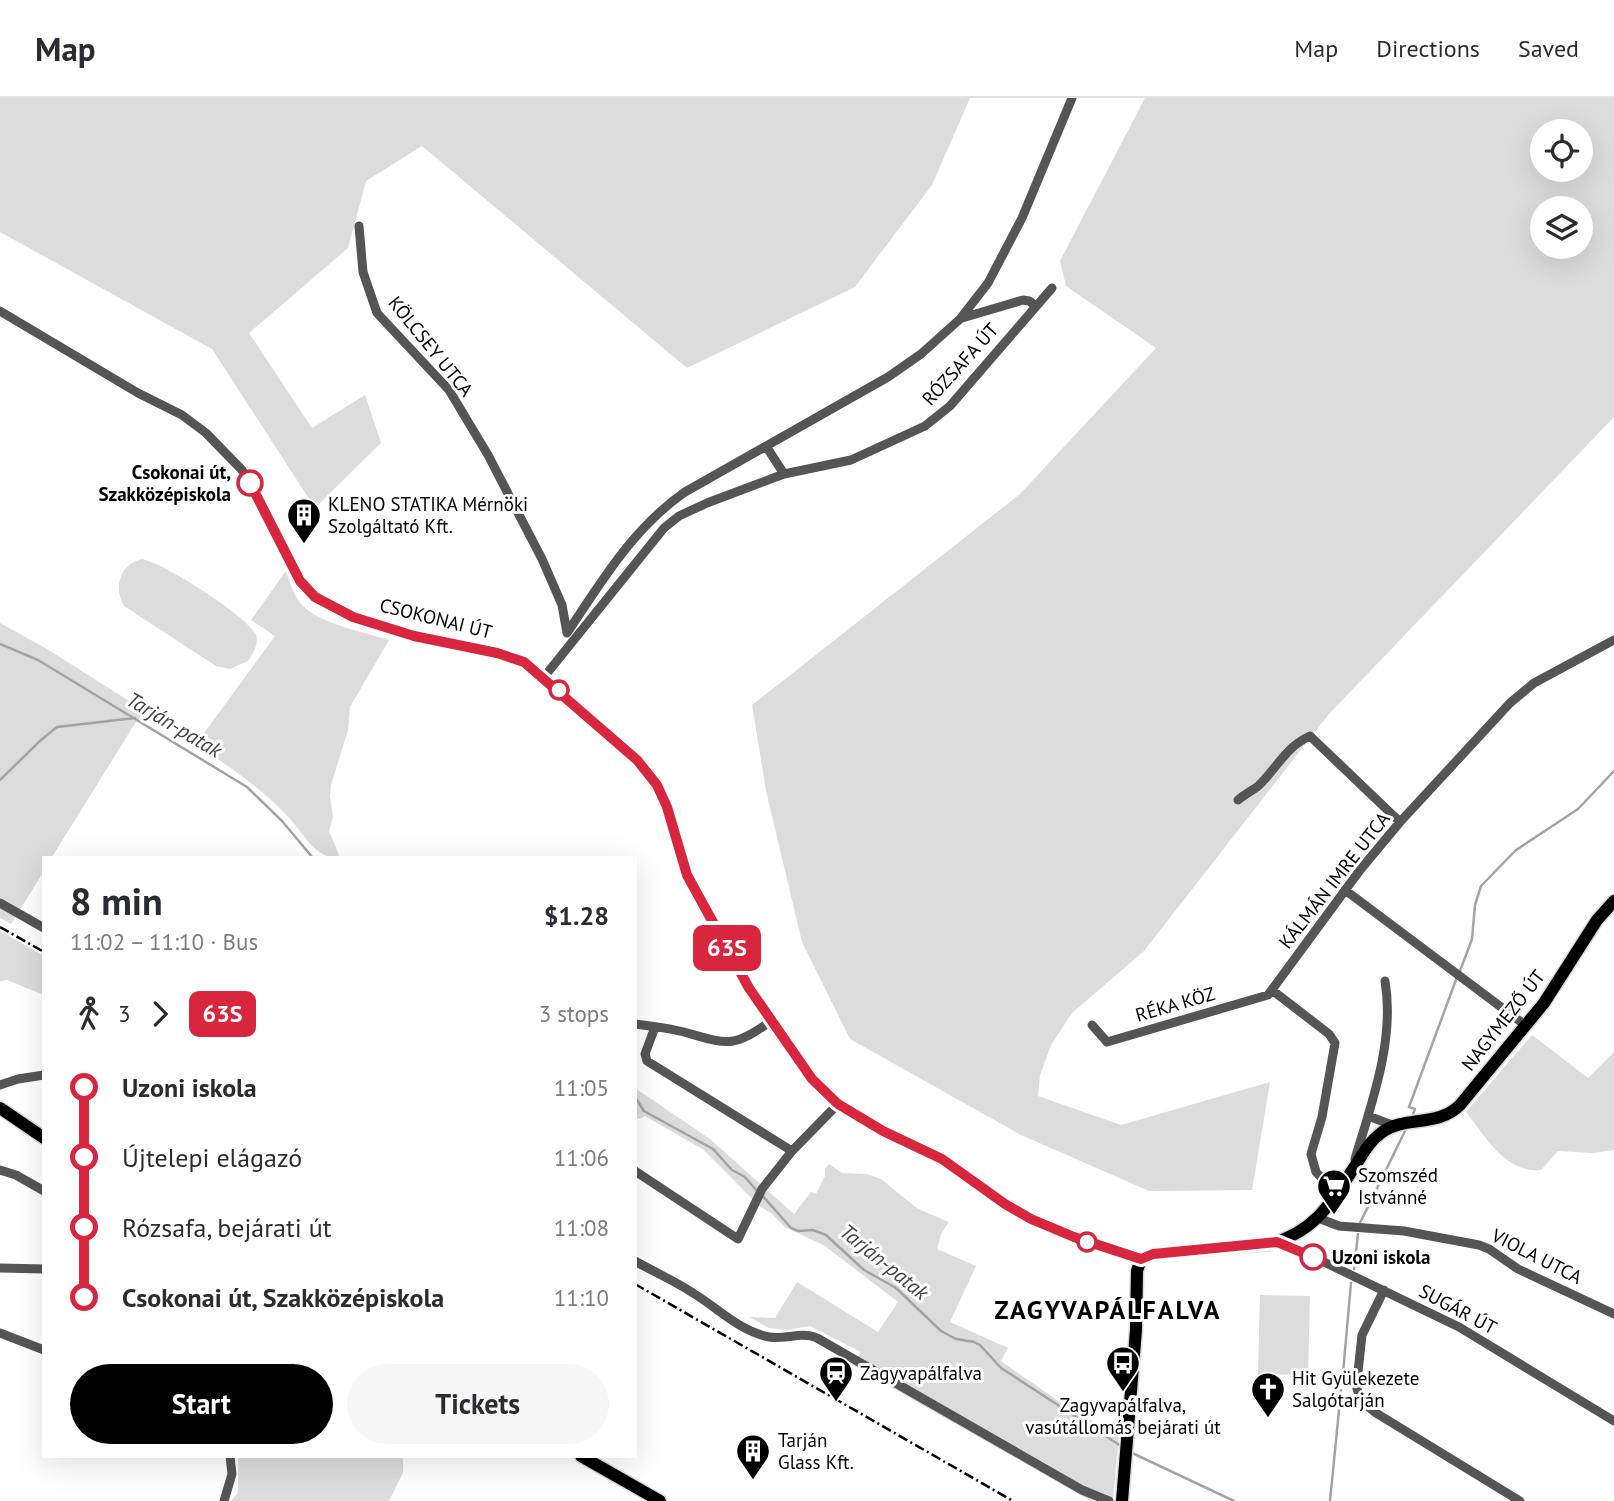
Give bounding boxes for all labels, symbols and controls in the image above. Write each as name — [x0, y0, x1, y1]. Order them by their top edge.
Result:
text: Map — [35, 27, 96, 70]
text: Map — [1294, 33, 1338, 64]
text: Directions — [1376, 33, 1480, 64]
text: Saved — [1518, 33, 1579, 64]
map controls — [1530, 119, 1593, 259]
button: locate — [1530, 119, 1593, 182]
button: layers — [1530, 196, 1593, 259]
street label: KÖLCSEY UTCA — [383, 291, 479, 401]
street label: RÓZSAFA ÚT — [917, 317, 1004, 410]
place label: Csokonai út, Szakközépiskola — [98, 460, 231, 506]
marker: Csokonai út, Szakközépiskola — [237, 470, 263, 496]
place label: KLENO STATIKA Mérnöki Szolgáltató Kft. — [328, 492, 528, 538]
building icon: KLENO STATIKA Mérnöki Szolgáltató Kft. — [285, 496, 323, 545]
street label: CSOKONAI ÚT — [377, 592, 495, 644]
unlabelled marker — [549, 680, 569, 700]
water label: Tarján-patak — [122, 686, 228, 764]
street label: KÁLMÁN IMRE UTCA — [1273, 807, 1395, 953]
text: 8 min — [70, 876, 163, 925]
text: $1.28 — [544, 899, 609, 932]
line badge: 63S — [687, 925, 767, 971]
text: 11:02 – 11:10 · Bus — [70, 927, 258, 956]
text: 63S — [707, 932, 747, 963]
street label: NAGYMEZŐ ÚT — [1456, 964, 1550, 1075]
street label: RÉKA KÖZ — [1133, 981, 1217, 1027]
icon: walk — [70, 995, 108, 1033]
icon: forward — [141, 995, 179, 1033]
text: 63S — [203, 998, 242, 1029]
text: 3 — [118, 999, 131, 1028]
text: 3 stops — [539, 999, 609, 1028]
text: Uzoni iskola — [122, 1071, 257, 1104]
text: 11:05 — [554, 1073, 609, 1102]
text: Újtelepi elágazó — [122, 1141, 302, 1174]
text: 11:06 — [554, 1143, 609, 1172]
place label: Szomszéd Istvánné — [1358, 1163, 1438, 1209]
supermarket icon: Szomszéd Istvánné — [1315, 1167, 1353, 1216]
text: Rózsafa, bejárati út — [122, 1211, 332, 1244]
text: 11:08 — [554, 1213, 609, 1242]
water label: Tarján-patak — [834, 1218, 935, 1307]
street label: VIOLA UTCA — [1487, 1223, 1586, 1289]
unlabelled marker — [1077, 1232, 1097, 1252]
marker: Uzoni iskola — [1300, 1244, 1326, 1270]
place label: Uzoni iskola — [1332, 1245, 1430, 1269]
street label: SUGÁR ÚT — [1415, 1279, 1501, 1340]
text: Csokonai út, Szakközépiskola — [122, 1281, 444, 1314]
text: 11:10 — [554, 1283, 609, 1312]
district label: ZAGYVAPÁLFALVA — [995, 1293, 1221, 1326]
bus stop icon: Zagyvapálfalva, vasútállomás bejárati út — [1104, 1344, 1142, 1393]
station icon: Zagyvapálfalva — [817, 1354, 855, 1403]
place label: Zagyvapálfalva — [860, 1361, 982, 1385]
button: Start — [70, 1364, 333, 1444]
button: Tickets — [347, 1364, 609, 1444]
place label: Hit Gyülekezete Salgótarján — [1292, 1366, 1419, 1412]
church icon: Hit Gyülekezete Salgótarján — [1249, 1370, 1287, 1419]
place label: Zagyvapálfalva, vasútállomás bejárati út — [1025, 1393, 1221, 1439]
place label: Tarján Glass Kft. — [778, 1428, 854, 1474]
building icon: Tarján Glass Kft. — [734, 1432, 772, 1481]

